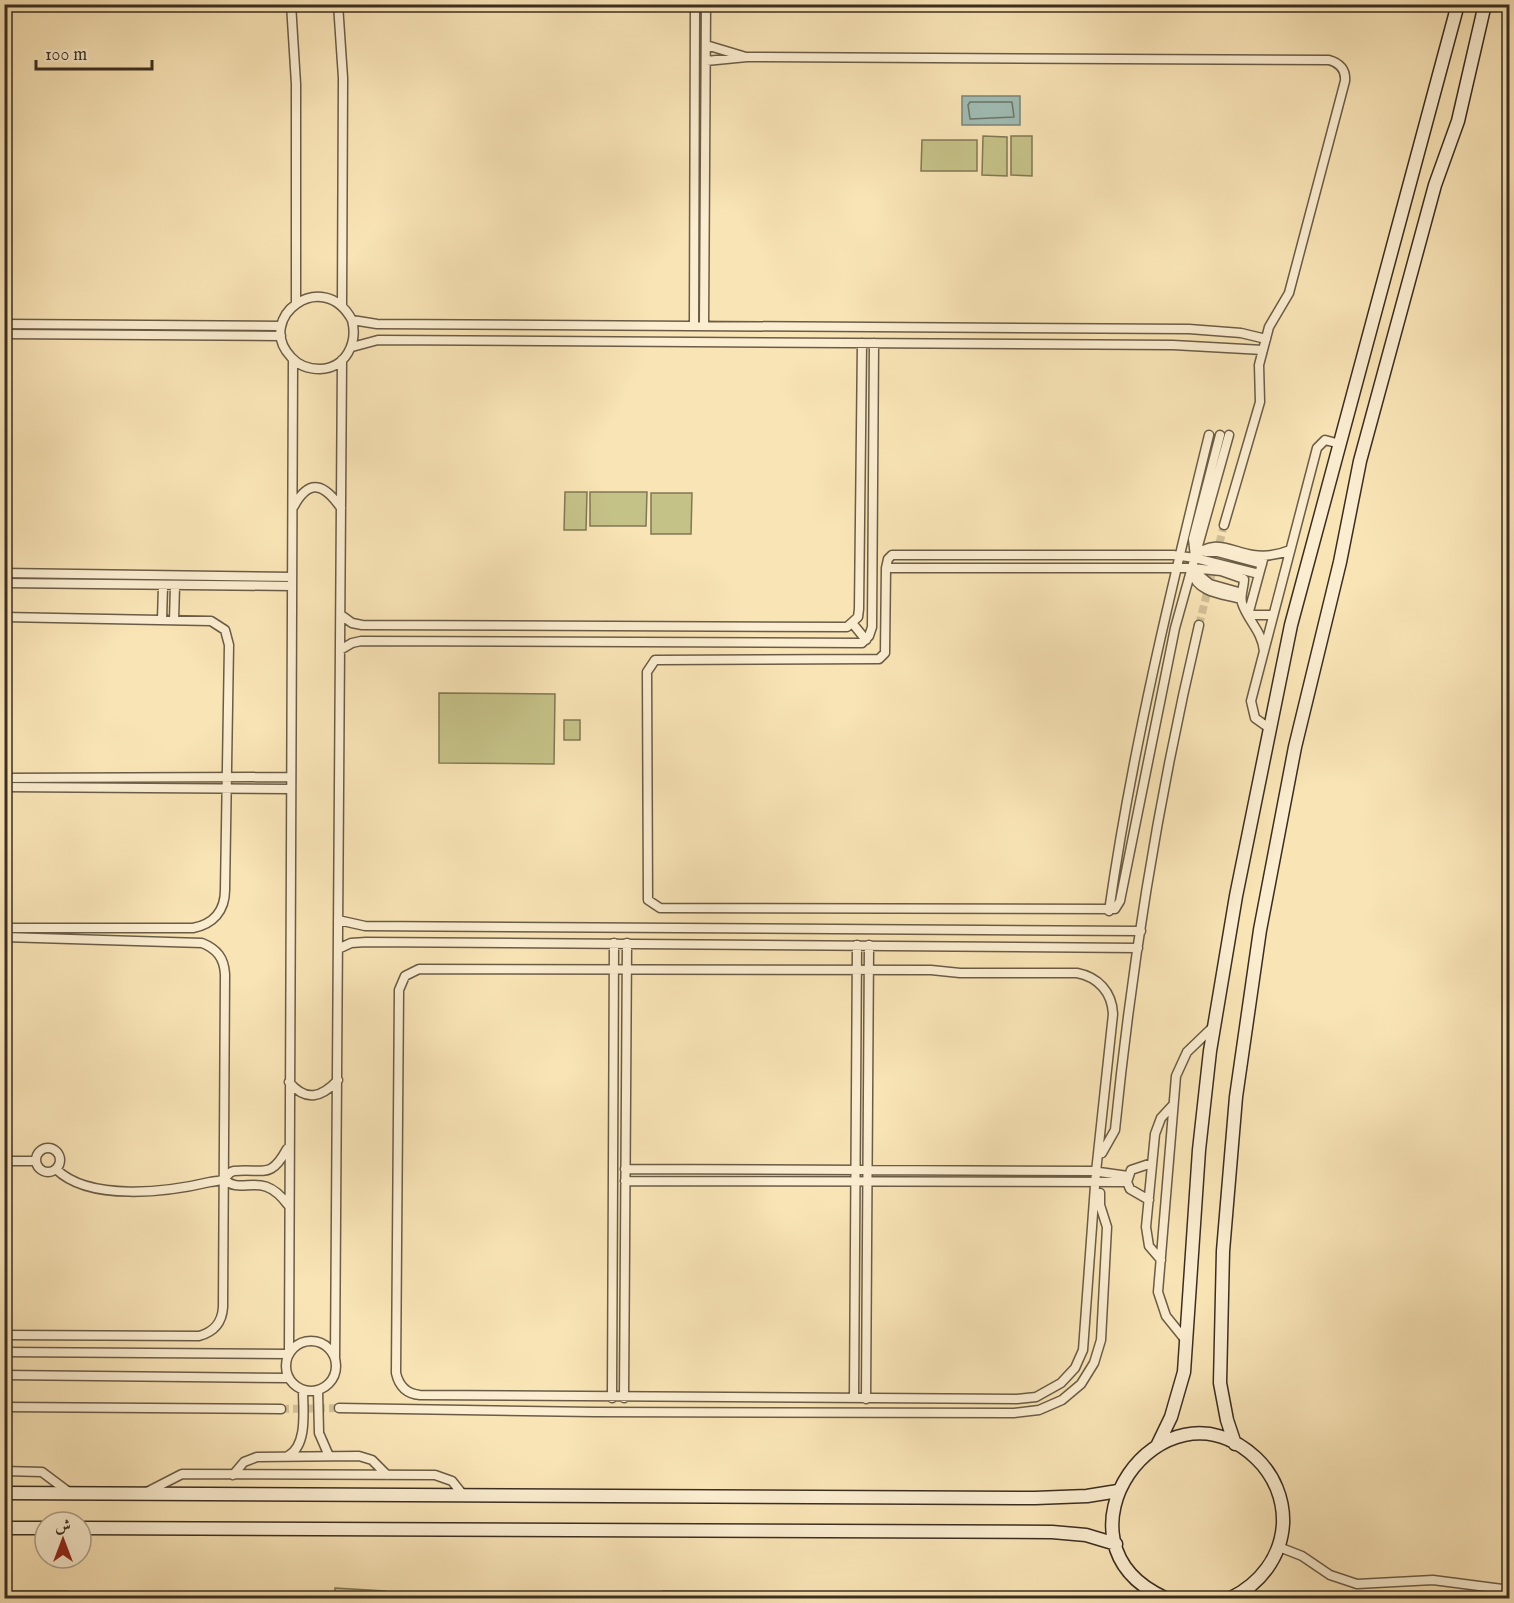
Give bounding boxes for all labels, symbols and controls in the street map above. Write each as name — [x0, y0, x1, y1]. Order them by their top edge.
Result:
scale bar — [36, 33, 152, 71]
text: 100 m — [45, 44, 87, 67]
north arrow — [33, 1510, 93, 1570]
text: ش — [55, 1517, 71, 1537]

